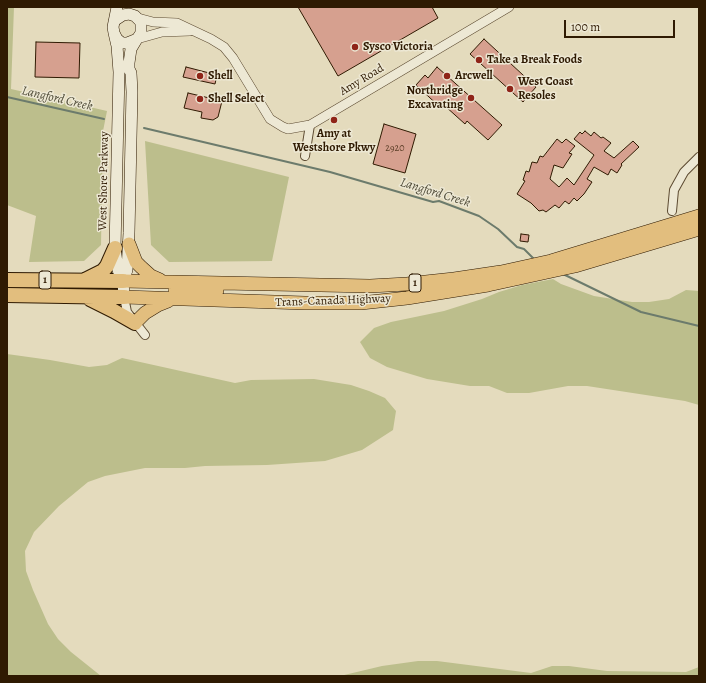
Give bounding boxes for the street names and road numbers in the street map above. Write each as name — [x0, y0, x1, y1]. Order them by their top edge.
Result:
street label: Amy Road — [337, 61, 387, 99]
street label: West Shore Parkway — [96, 131, 112, 231]
road number: 1 — [39, 271, 51, 289]
road number: 1 — [409, 274, 421, 292]
street label: Trans-Canada Highway — [275, 292, 391, 310]

